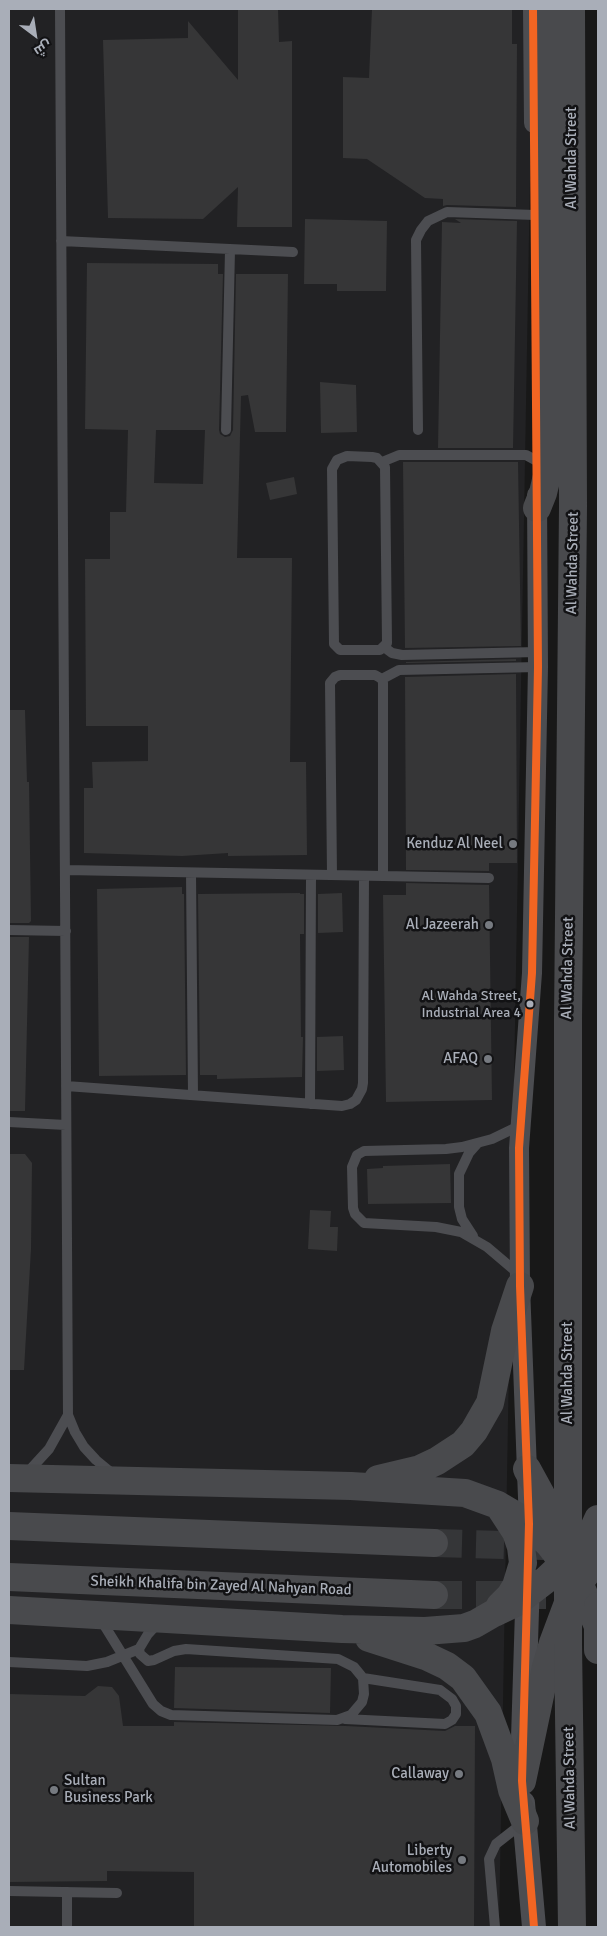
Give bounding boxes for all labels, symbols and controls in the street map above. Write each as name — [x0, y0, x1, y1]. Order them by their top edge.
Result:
north arrow — [10, 10, 60, 60]
text: ش — [31, 36, 55, 60]
street label: Al Wahda Street — [563, 107, 581, 209]
street label: Al Wahda Street — [563, 512, 583, 614]
place label: Kenduz Al Neel — [406, 835, 503, 853]
marker: Kenduz Al Neel — [507, 838, 519, 850]
place label: Al Jazeerah — [406, 916, 479, 934]
street label: Al Wahda Street — [558, 917, 578, 1019]
marker: Al Jazeerah — [483, 919, 495, 931]
place label: Al Wahda Street, Industrial Area 4 — [421, 988, 521, 1020]
marker: Al Wahda Street, Industrial Area 4 — [525, 999, 535, 1009]
place label: AFAQ — [443, 1050, 478, 1068]
marker: AFAQ — [482, 1053, 494, 1065]
street label: Al Wahda Street — [559, 1322, 577, 1424]
street label: Sheikh Khalifa bin Zayed Al Nahyan Road — [90, 1572, 352, 1600]
street label: Al Wahda Street — [560, 1727, 580, 1829]
place label: Callaway — [391, 1765, 449, 1783]
marker: Callaway — [453, 1768, 465, 1780]
place label: Sultan Business Park — [64, 1772, 153, 1807]
marker: Sultan Business Park — [48, 1784, 60, 1796]
place label: Liberty Automobiles — [372, 1842, 452, 1877]
marker: Liberty Automobiles — [456, 1854, 468, 1866]

